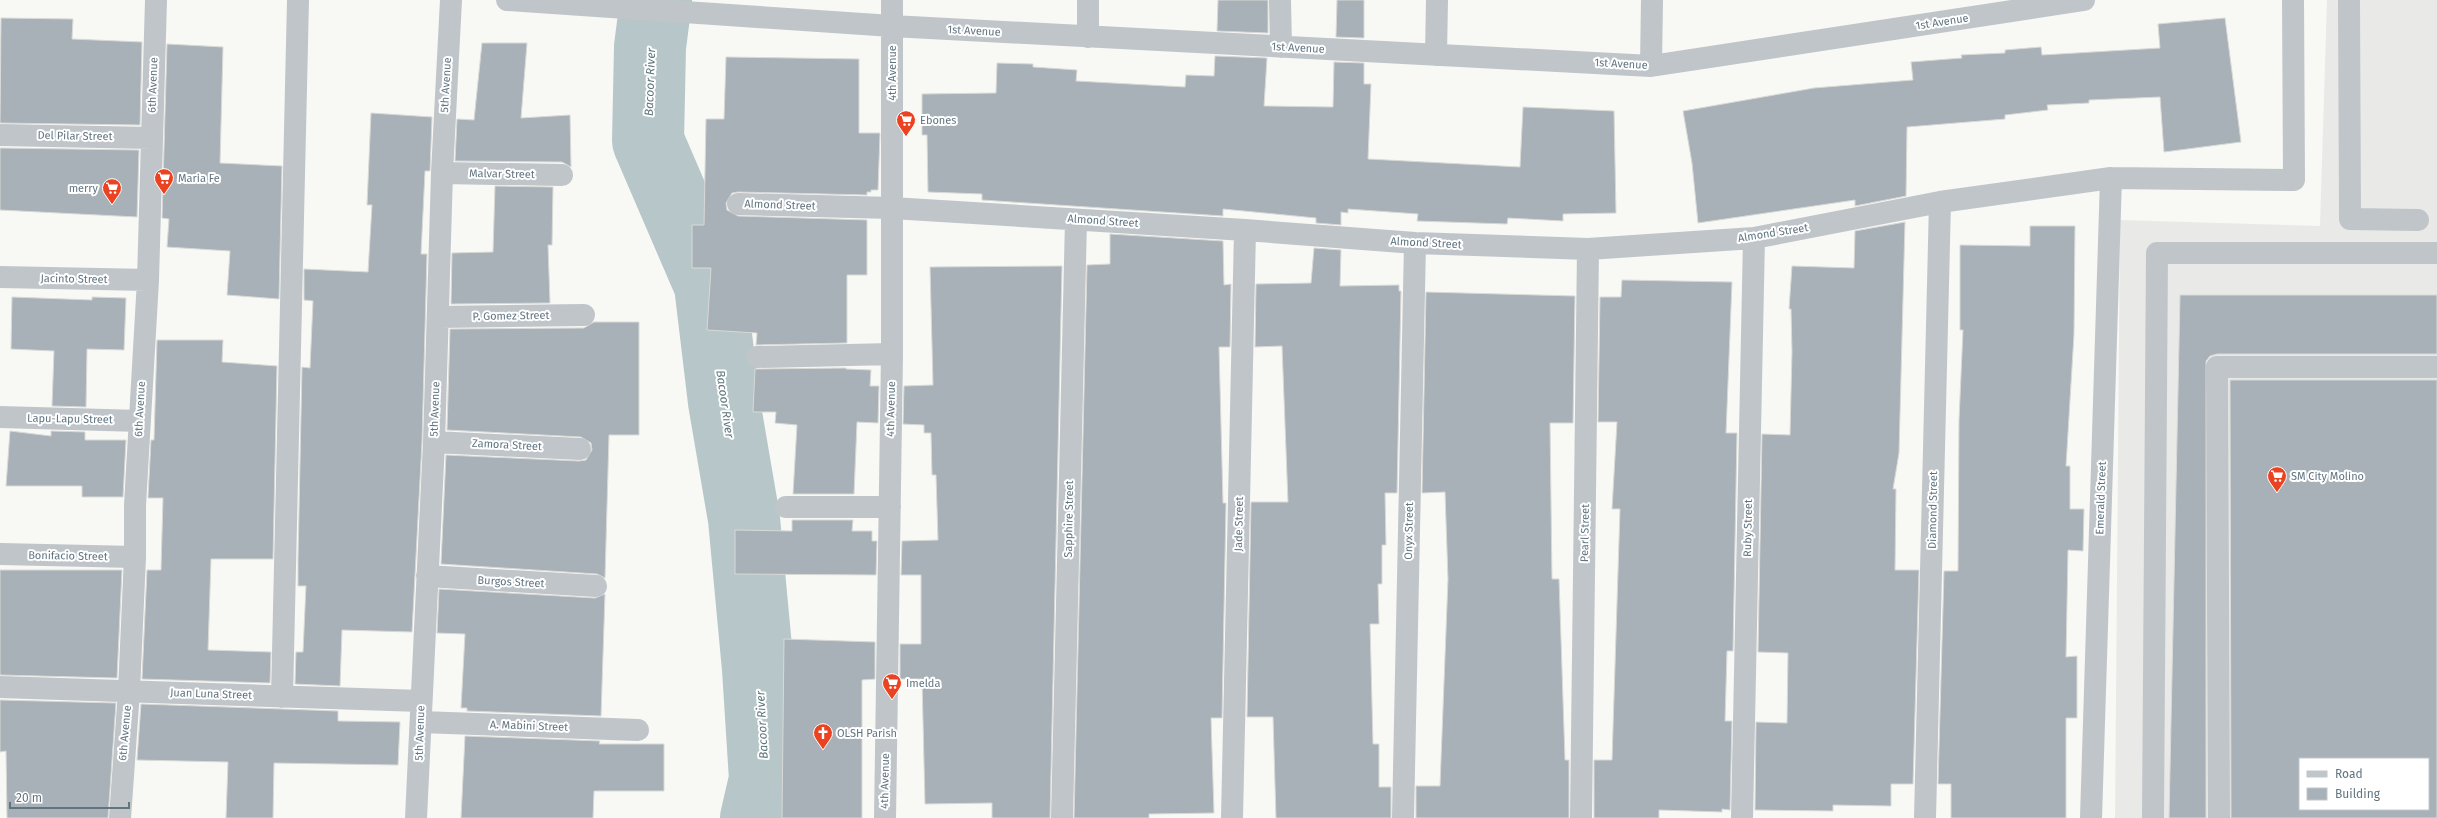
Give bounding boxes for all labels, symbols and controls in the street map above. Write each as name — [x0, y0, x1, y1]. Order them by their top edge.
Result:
street label: 1st Avenue — [1915, 11, 1969, 33]
street label: 1st Avenue — [947, 23, 1001, 39]
street label: 1st Avenue — [1271, 40, 1325, 56]
street label: 4th Avenue — [886, 45, 899, 101]
water label: Bacoor River — [642, 47, 658, 116]
street label: 1st Avenue — [1594, 56, 1648, 72]
street label: 6th Avenue — [146, 57, 160, 113]
street label: 5th Avenue — [438, 57, 454, 113]
supermarket icon: Ebones — [895, 109, 917, 137]
place label: Ebones — [920, 114, 956, 127]
street label: Del Pilar Street — [37, 129, 113, 143]
supermarket icon: Maria Fe — [153, 167, 175, 195]
street label: Malvar Street — [469, 167, 535, 181]
place label: Maria Fe — [178, 172, 220, 185]
supermarket icon: merry — [101, 177, 123, 205]
place label: merry — [69, 182, 99, 195]
street label: Almond Street — [744, 197, 816, 213]
street label: Almond Street — [1067, 212, 1139, 230]
street label: Almond Street — [1737, 221, 1809, 245]
street label: Almond Street — [1390, 235, 1462, 251]
street label: Jacinto Street — [40, 272, 108, 286]
street label: P. Gomez Street — [472, 309, 550, 323]
water label: Bacoor River — [713, 369, 737, 439]
street label: 6th Avenue — [132, 381, 148, 437]
street label: 5th Avenue — [428, 381, 442, 437]
street label: 4th Avenue — [884, 381, 898, 437]
street label: Lapu-Lapu Street — [27, 412, 113, 426]
street label: Zamora Street — [472, 437, 542, 453]
street label: Emerald Street — [2093, 461, 2109, 535]
supermarket icon: SM City Molino — [2266, 465, 2288, 493]
place label: SM City Molino — [2291, 470, 2364, 483]
street label: Diamond Street — [1926, 471, 1940, 549]
street label: Sapphire Street — [1062, 480, 1076, 558]
street label: Jade Street — [1232, 497, 1246, 551]
street label: Ruby Street — [1741, 499, 1755, 557]
street label: Onyx Street — [1402, 502, 1416, 560]
street label: Pearl Street — [1578, 504, 1592, 562]
street label: Bonifacio Street — [28, 549, 108, 563]
street label: Burgos Street — [477, 574, 545, 590]
supermarket icon: Imelda — [881, 672, 903, 700]
place label: Imelda — [906, 677, 940, 690]
street label: Juan Luna Street — [170, 686, 252, 702]
water label: Bacoor River — [753, 690, 771, 759]
street label: 6th Avenue — [116, 705, 134, 761]
street label: 5th Avenue — [413, 705, 427, 761]
street label: A. Mabini Street — [490, 718, 568, 734]
church icon: OLSH Parish — [812, 722, 834, 750]
place label: OLSH Parish — [837, 727, 897, 740]
street label: 4th Avenue — [878, 753, 892, 809]
legend — [2299, 758, 2429, 810]
text: Road — [2335, 767, 2363, 781]
scale bar — [10, 784, 129, 810]
text: Building — [2335, 787, 2381, 801]
text: 20 m — [16, 791, 42, 805]

